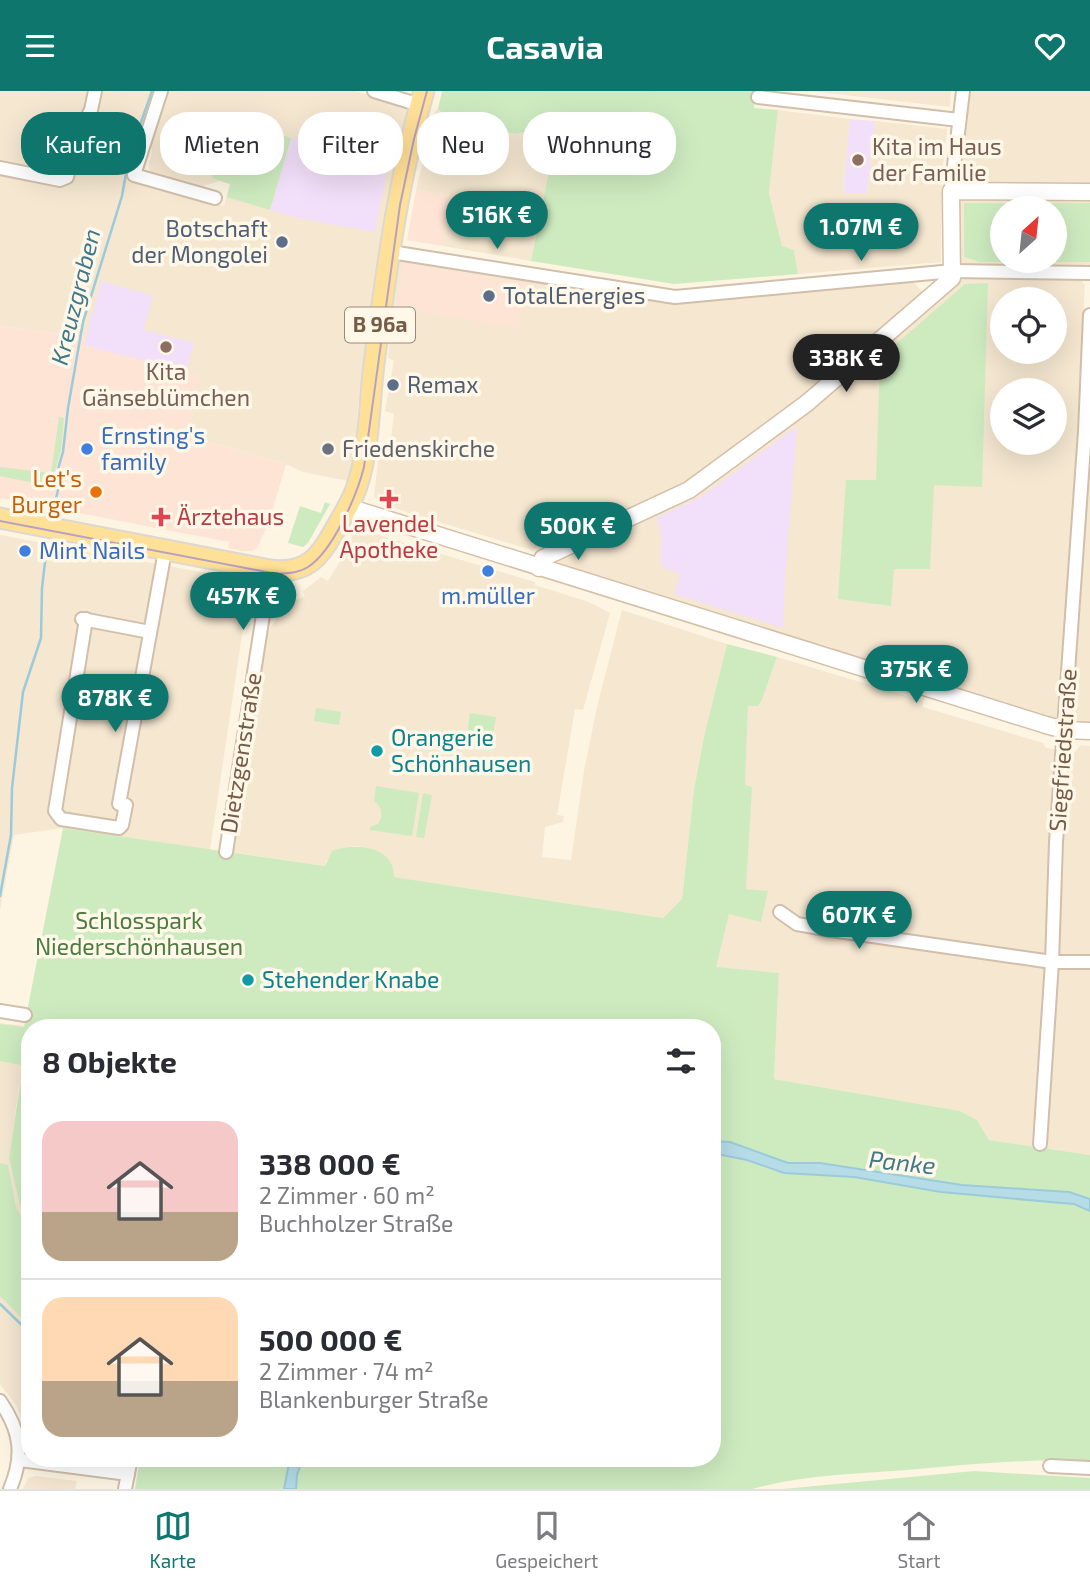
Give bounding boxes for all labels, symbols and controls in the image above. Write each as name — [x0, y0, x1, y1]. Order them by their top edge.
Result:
icon: menu — [21, 27, 59, 65]
text: Casavia — [486, 27, 604, 65]
icon: heart — [1031, 27, 1069, 65]
chip: Kaufen — [21, 112, 146, 175]
chip: Mieten — [160, 112, 284, 175]
chip: Filter — [298, 112, 403, 175]
chip: Neu — [417, 112, 509, 175]
chip: Wohnung — [523, 112, 676, 175]
place label: Kita im Haus der Familie — [872, 132, 1002, 186]
marker: Kita im Haus der Familie — [850, 152, 866, 168]
pin: 516K € — [440, 191, 554, 251]
north arrow — [990, 196, 1068, 273]
map controls — [990, 196, 1067, 455]
text: 516K € — [462, 200, 532, 228]
pin: 1.07M € — [796, 204, 926, 263]
text: 1.07M € — [820, 212, 902, 240]
place label: Botschaft der Mongolei — [131, 214, 268, 268]
water label: Kreuzgraben — [44, 225, 105, 368]
marker: Botschaft der Mongolei — [274, 234, 290, 250]
place label: TotalEnergies — [503, 281, 645, 309]
button: locate — [990, 287, 1067, 364]
marker: TotalEnergies — [481, 288, 497, 304]
road number: B 96a — [345, 307, 415, 343]
pin: 338K € — [789, 335, 903, 394]
marker: Kita Gänseblümchen — [158, 339, 174, 355]
text: 338K € — [809, 343, 883, 371]
place label: Kita Gänseblümchen — [82, 357, 250, 411]
place label: Remax — [407, 370, 478, 398]
marker: Remax — [385, 377, 401, 393]
button: layers — [990, 378, 1067, 455]
place label: Ernsting's family — [101, 421, 205, 475]
place label: Friedenskirche — [342, 434, 495, 462]
marker: Ernsting's family — [79, 441, 95, 457]
marker: Friedenskirche — [320, 441, 336, 457]
place label: Let's Burger — [11, 464, 82, 518]
marker: Let's Burger — [88, 484, 104, 500]
marker: Lavendel Apotheke — [381, 491, 397, 507]
place label: Ärztehaus — [177, 502, 284, 530]
pin: 500K € — [521, 503, 635, 562]
marker: Ärztehaus — [151, 507, 171, 527]
place label: Lavendel Apotheke — [340, 509, 438, 563]
text: 500K € — [540, 511, 616, 539]
place label: Mint Nails — [39, 536, 145, 564]
marker: Mint Nails — [17, 543, 33, 559]
marker: m.müller — [480, 563, 496, 579]
pin: 457K € — [186, 573, 300, 632]
text: 457K € — [206, 581, 280, 609]
place label: m.müller — [441, 581, 535, 609]
pin: 375K € — [859, 645, 973, 705]
text: 375K € — [880, 654, 952, 682]
street label: Siegfriedstraße — [1042, 668, 1082, 832]
street label: Dietzgenstraße — [213, 670, 267, 835]
pin: 878K € — [58, 675, 172, 734]
text: 878K € — [78, 683, 152, 711]
place label: Orangerie Schönhausen — [391, 723, 531, 777]
marker: Orangerie Schönhausen — [369, 743, 385, 759]
pin: 607K € — [802, 891, 916, 951]
text: 607K € — [822, 900, 896, 928]
park label: Schlosspark Niederschönhausen — [35, 906, 243, 960]
place label: Stehender Knabe — [262, 965, 439, 993]
marker: Stehender Knabe — [240, 972, 256, 988]
icon: filters — [662, 1042, 700, 1080]
text: 8 Objekte — [42, 1043, 177, 1079]
water label: Panke — [867, 1144, 937, 1179]
text: 338 000 € — [259, 1145, 401, 1181]
icon: home — [98, 1149, 182, 1233]
text: 2 Zimmer · 60 m² — [259, 1181, 435, 1209]
text: Buchholzer Straße — [259, 1209, 453, 1237]
text: 500 000 € — [259, 1321, 402, 1357]
icon: home — [98, 1325, 182, 1409]
text: 2 Zimmer · 74 m² — [259, 1357, 434, 1385]
text: Blankenburger Straße — [259, 1385, 489, 1413]
tab: Karte — [150, 1507, 196, 1572]
tab: Gespeichert — [495, 1507, 598, 1572]
tab: Start — [897, 1507, 940, 1572]

